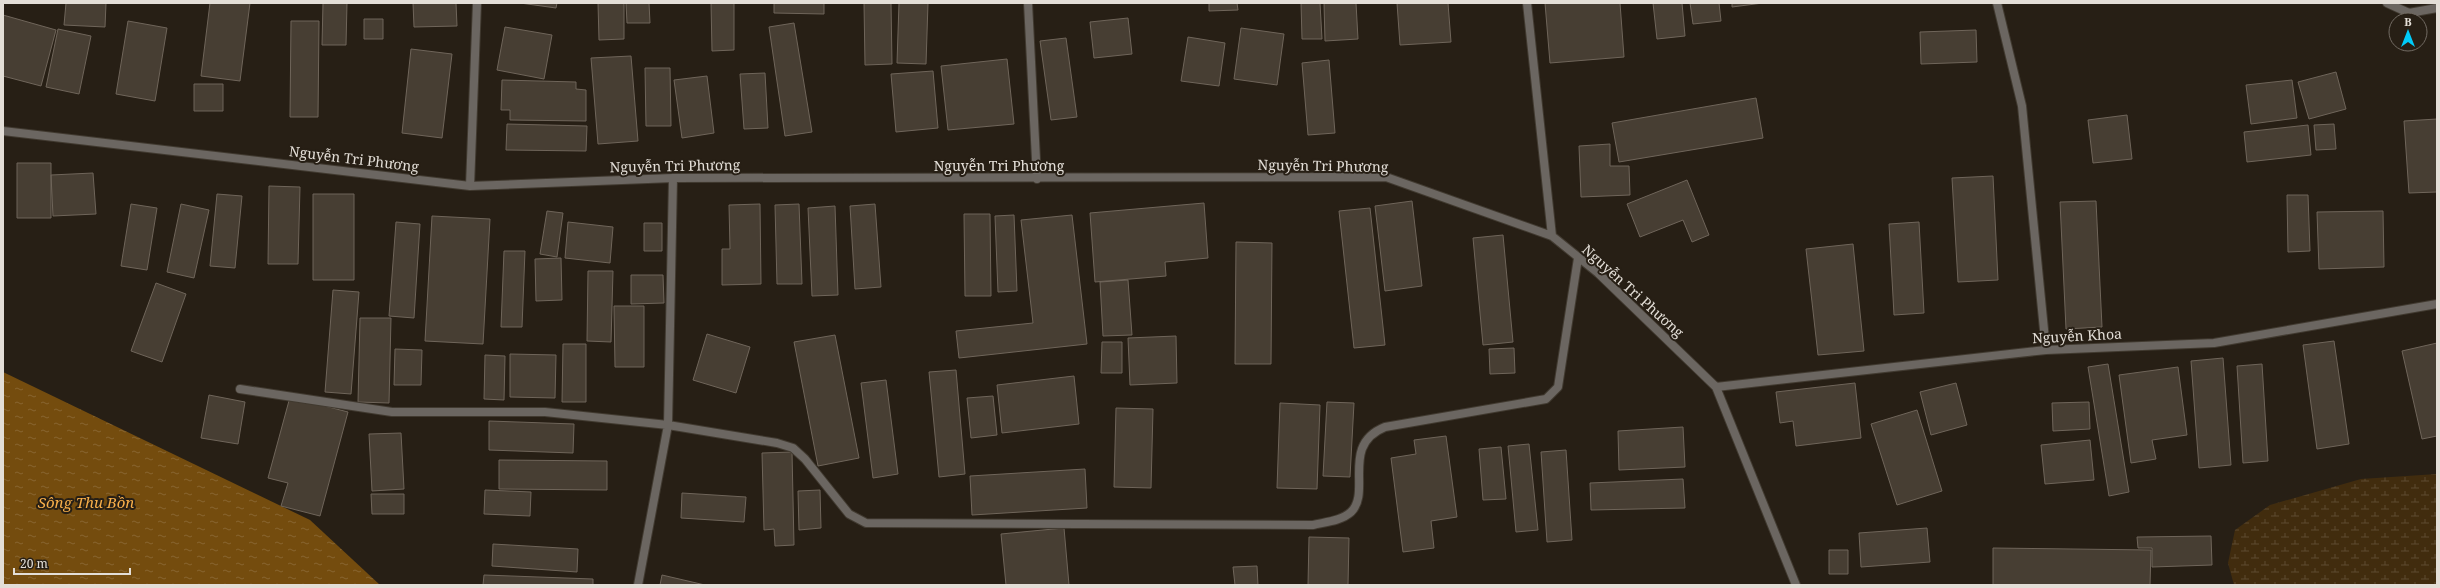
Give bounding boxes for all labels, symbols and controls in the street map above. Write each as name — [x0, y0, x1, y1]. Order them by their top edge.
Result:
north arrow — [2388, 12, 2428, 52]
text: B — [2404, 14, 2412, 29]
street label: Nguyễn Tri Phương — [288, 141, 421, 176]
street label: Nguyễn Tri Phương — [610, 155, 741, 176]
street label: Nguyễn Tri Phương — [1258, 155, 1389, 176]
street label: Nguyễn Tri Phương — [934, 156, 1065, 175]
street label: Nguyễn Tri Phương — [1578, 240, 1689, 342]
street label: Nguyễn Khoa — [2032, 324, 2122, 347]
water label: Sông Thu Bồn — [38, 492, 134, 512]
scale bar — [14, 550, 130, 576]
text: 20 m — [20, 555, 48, 572]

